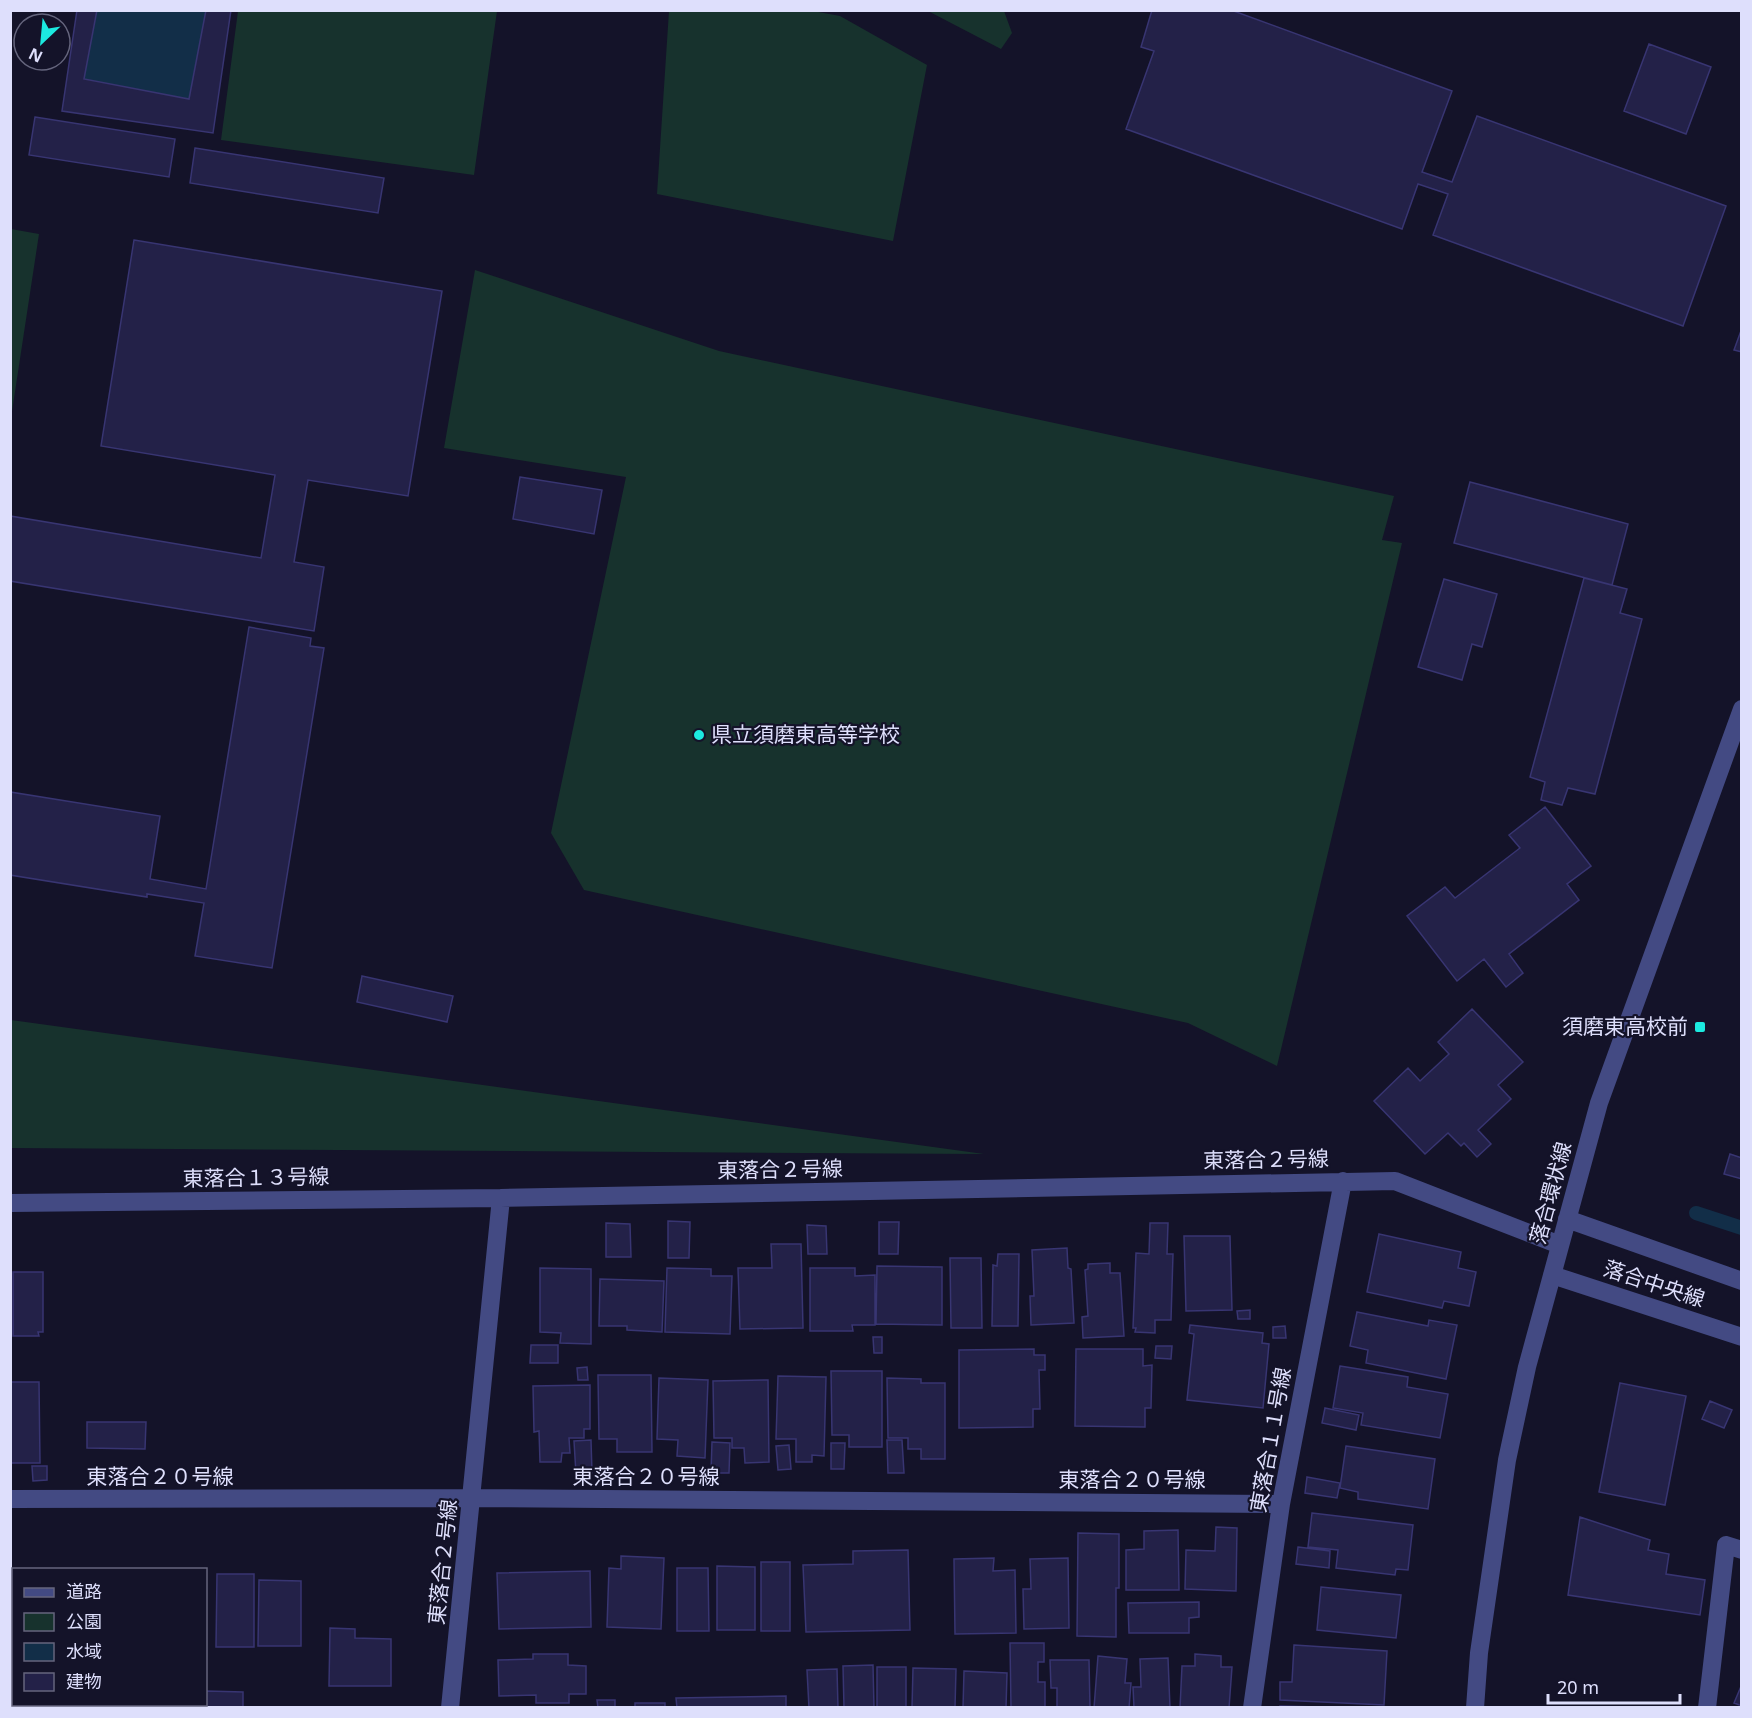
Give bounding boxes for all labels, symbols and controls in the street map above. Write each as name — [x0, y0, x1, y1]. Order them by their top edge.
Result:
north arrow — [12, 12, 72, 72]
text: N — [25, 43, 46, 68]
place label: 県立須磨東高等学校 — [711, 720, 900, 748]
marker: 県立須磨東高等学校 — [692, 728, 706, 742]
place label: 須磨東高校前 — [1562, 1012, 1688, 1040]
marker: 須磨東高校前 — [1693, 1020, 1707, 1034]
street label: 落合環状線 — [1523, 1138, 1577, 1247]
street label: 東落合２号線 — [1203, 1144, 1329, 1174]
street label: 東落合２号線 — [717, 1154, 843, 1184]
street label: 東落合１３号線 — [182, 1162, 330, 1192]
street label: 落合中央線 — [1600, 1254, 1709, 1313]
street label: 東落合１１号線 — [1243, 1365, 1297, 1515]
street label: 東落合２０号線 — [87, 1462, 234, 1490]
street label: 東落合２０号線 — [573, 1462, 720, 1490]
street label: 東落合２０号線 — [1059, 1465, 1206, 1493]
street label: 東落合２号線 — [421, 1498, 463, 1626]
legend — [12, 1568, 207, 1706]
text: 道路 — [66, 1579, 102, 1603]
text: 公園 — [66, 1609, 102, 1633]
text: 水域 — [66, 1639, 102, 1663]
scale bar — [1548, 1667, 1680, 1705]
text: 建物 — [66, 1669, 102, 1693]
text: 20 m — [1557, 1675, 1599, 1699]

